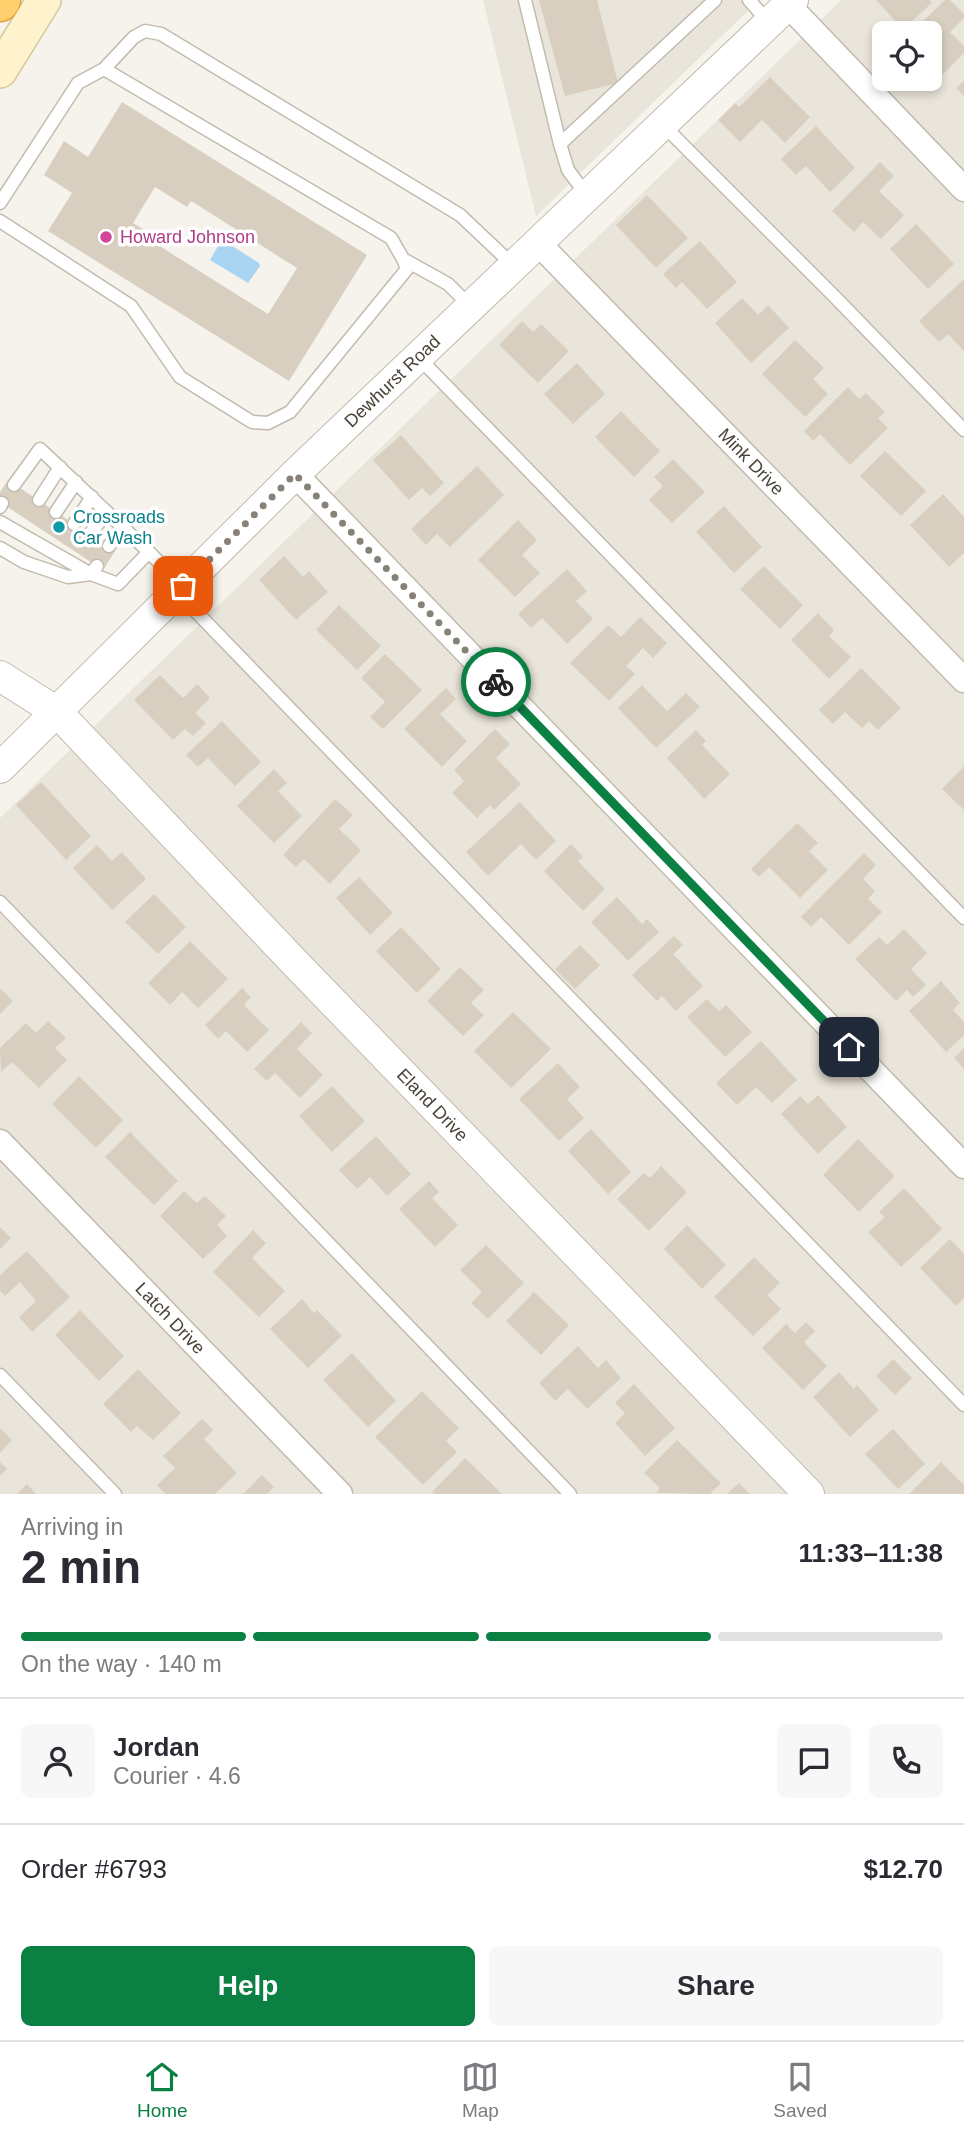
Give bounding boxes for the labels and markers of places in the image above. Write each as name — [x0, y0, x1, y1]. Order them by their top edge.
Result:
place label: Howard Johnson — [120, 227, 255, 247]
marker: Howard Johnson — [98, 229, 114, 245]
place label: Crossroads Car Wash — [73, 507, 165, 548]
marker: Crossroads Car Wash — [51, 519, 67, 535]
pin — [153, 556, 213, 616]
pin — [819, 1017, 879, 1077]

